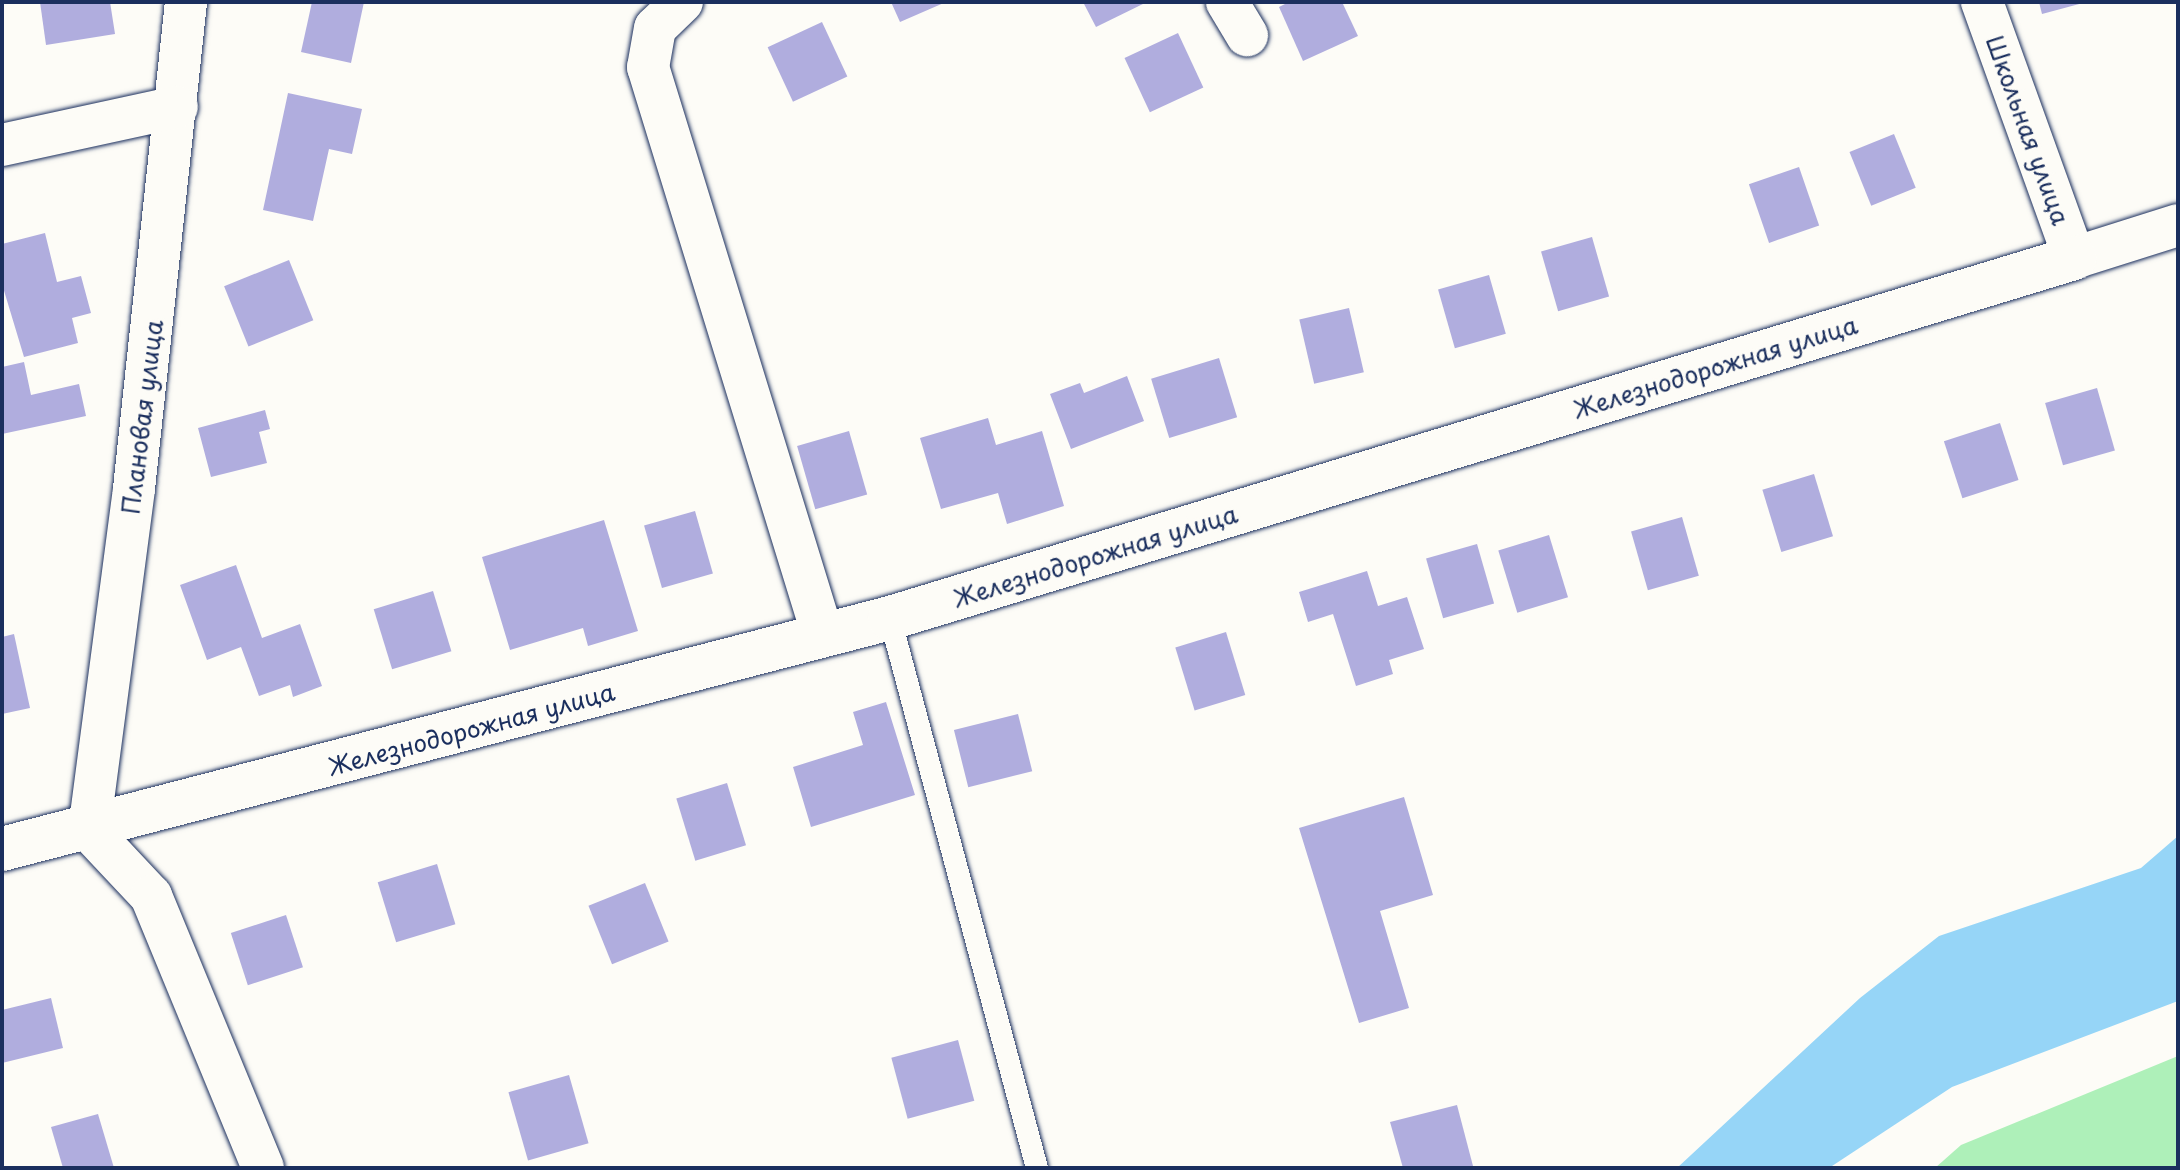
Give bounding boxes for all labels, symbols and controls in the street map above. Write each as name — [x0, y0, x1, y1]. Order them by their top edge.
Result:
street label: Школьная улица — [1980, 31, 2076, 229]
street label: Железнодорожная улица — [1569, 310, 1861, 424]
street label: Плановая улица — [116, 318, 168, 516]
street label: Железнодорожная улица — [949, 499, 1241, 613]
street label: Железнодорожная улица — [324, 677, 618, 781]

